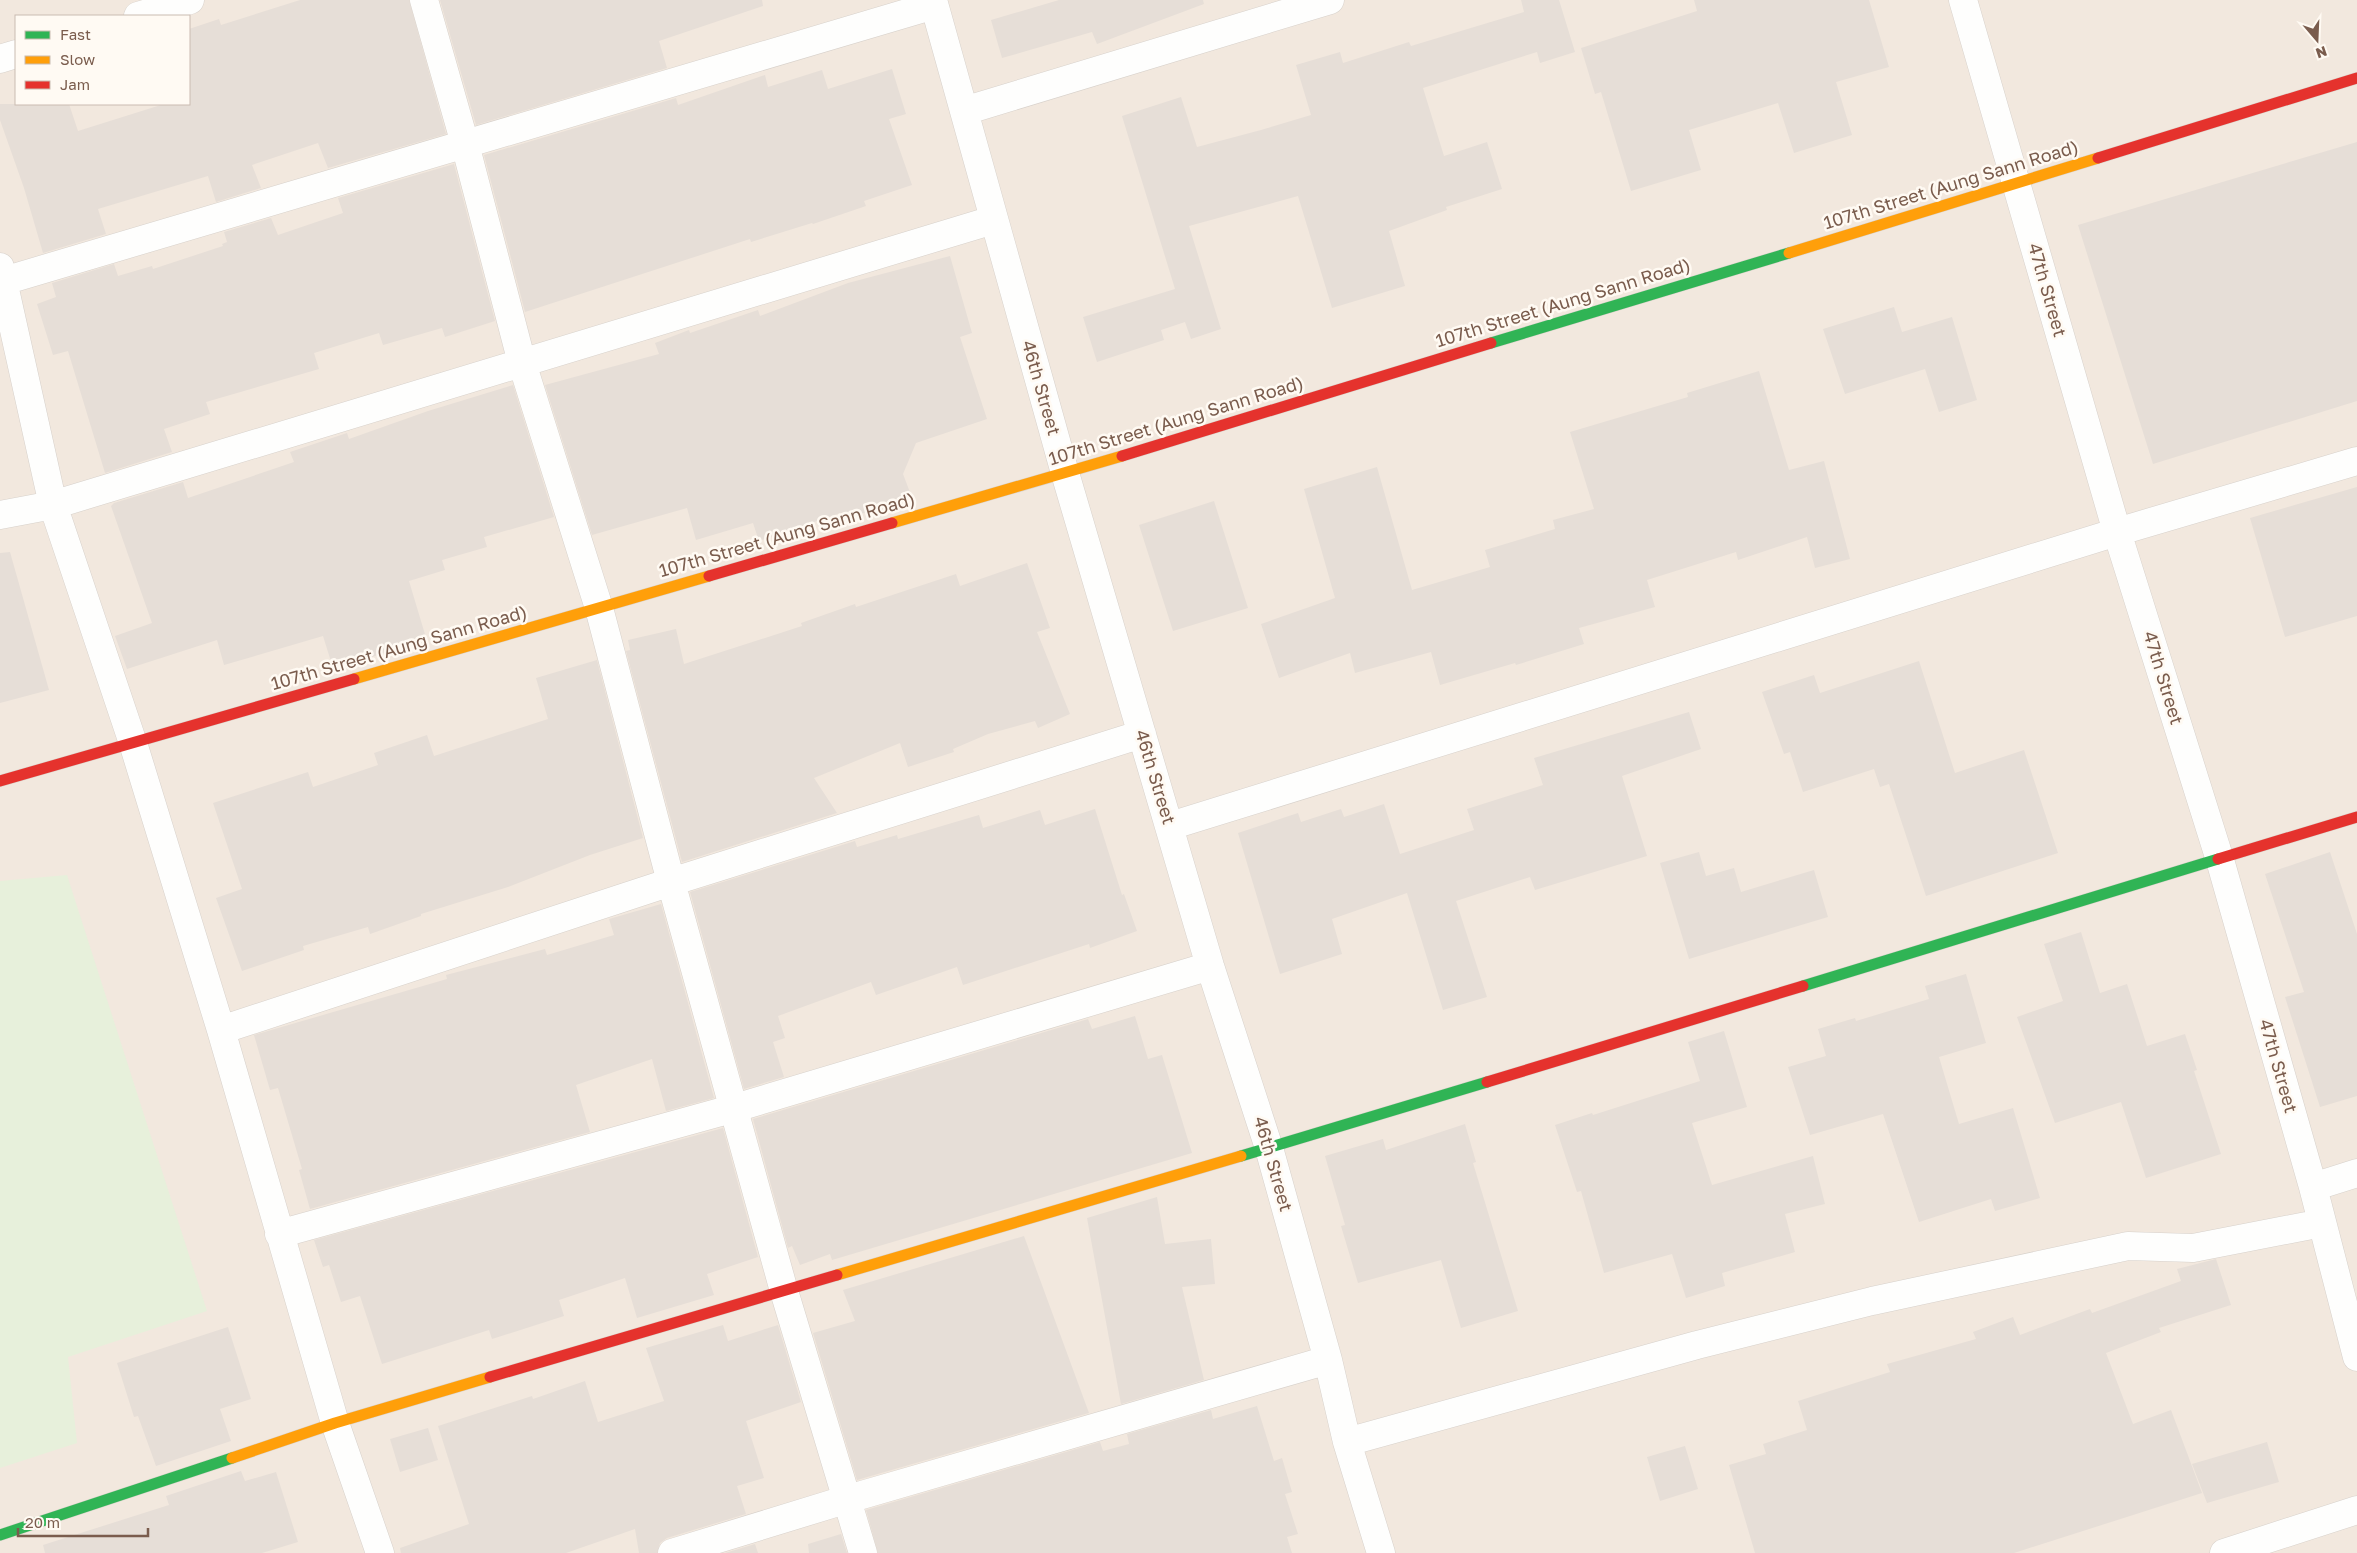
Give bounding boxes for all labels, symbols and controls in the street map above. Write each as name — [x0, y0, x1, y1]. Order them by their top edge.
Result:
legend — [15, 15, 190, 105]
north arrow — [2292, 15, 2342, 65]
text: Fast — [60, 25, 91, 43]
text: N — [2314, 43, 2329, 63]
text: Slow — [60, 50, 95, 68]
text: Jam — [60, 75, 90, 93]
street label: 107th Street (Aung Sann Road) — [1821, 135, 2081, 233]
street label: 47th Street — [2024, 240, 2072, 339]
street label: 107th Street (Aung Sann Road) — [1433, 253, 1693, 351]
street label: 46th Street — [1018, 338, 1066, 438]
street label: 107th Street (Aung Sann Road) — [1046, 371, 1306, 469]
street label: 107th Street (Aung Sann Road) — [656, 487, 917, 581]
street label: 107th Street (Aung Sann Road) — [268, 600, 529, 694]
street label: 47th Street — [2139, 628, 2189, 727]
street label: 46th Street — [1131, 727, 1181, 827]
street label: 47th Street — [2255, 1016, 2303, 1115]
street label: 46th Street — [1250, 1114, 1298, 1214]
scale bar — [18, 1506, 148, 1538]
text: 20 m — [25, 1513, 60, 1531]

